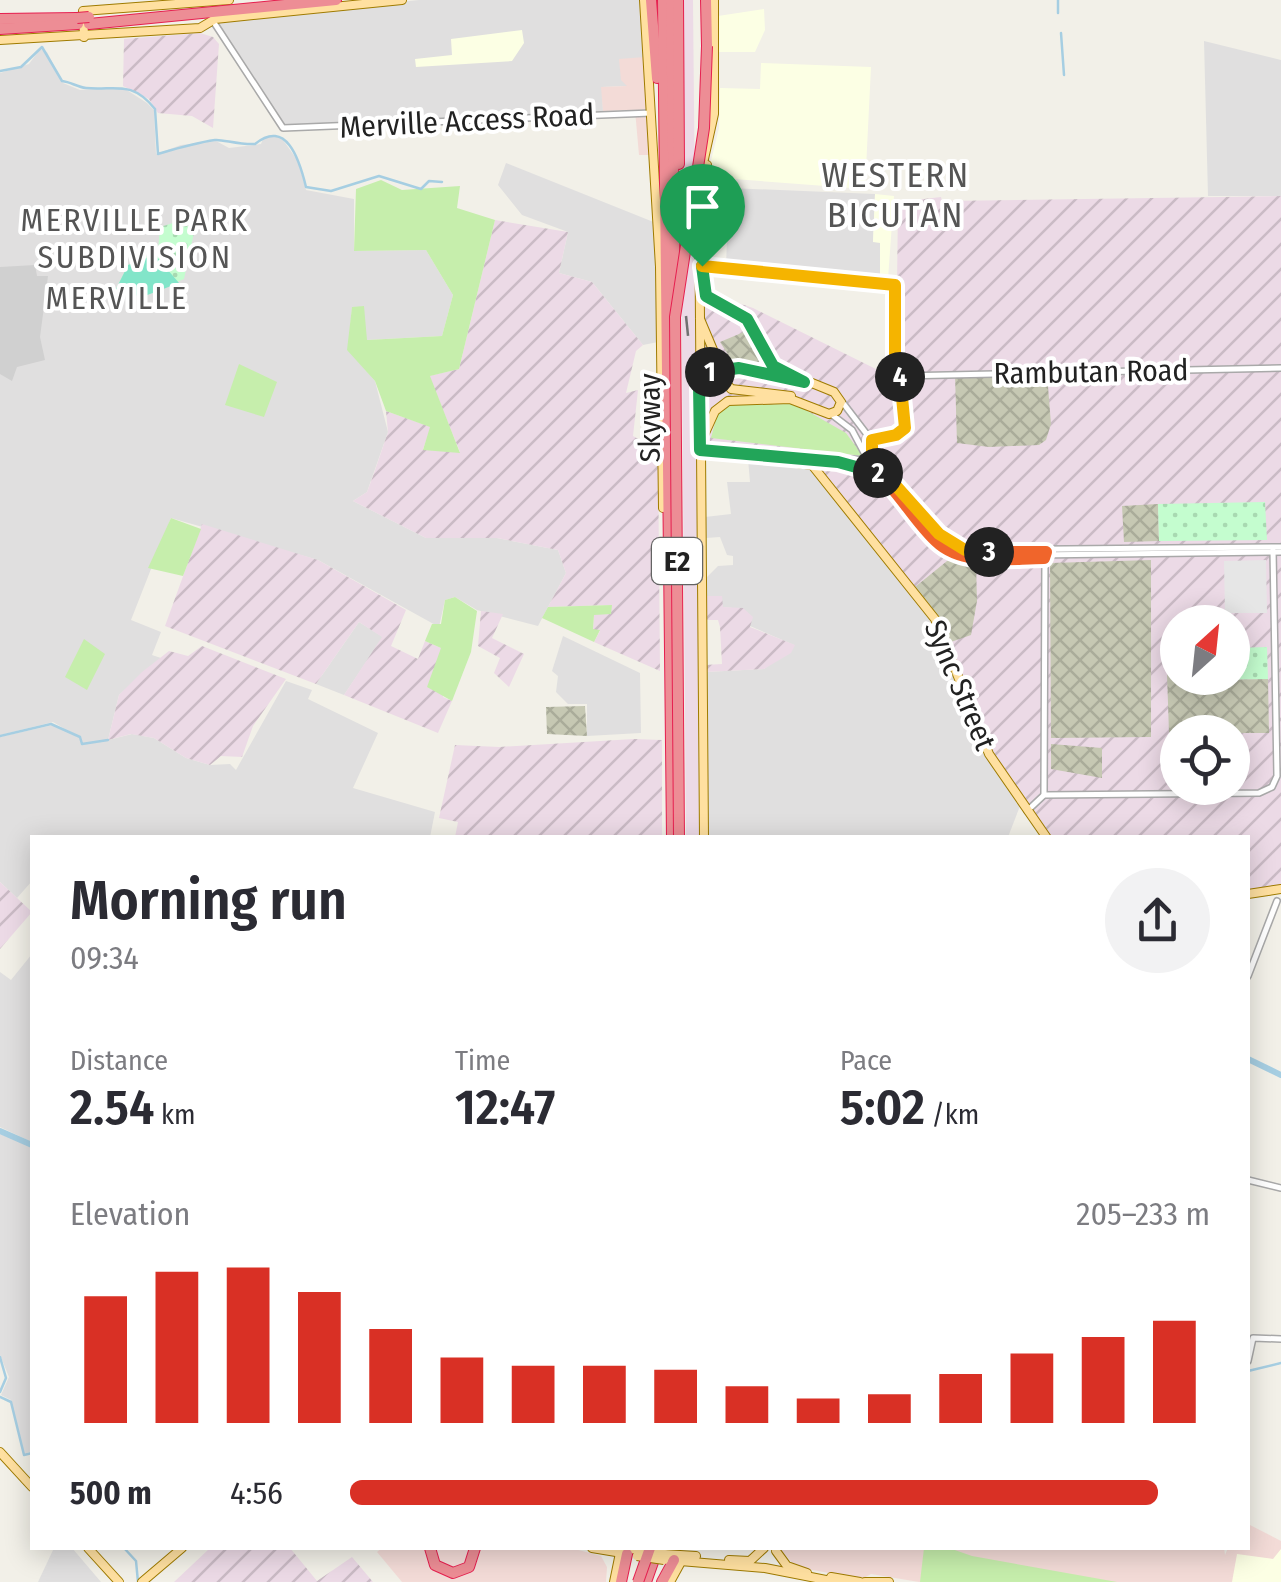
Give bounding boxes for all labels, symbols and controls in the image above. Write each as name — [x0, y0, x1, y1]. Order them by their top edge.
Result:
street label: Merville Access Road — [339, 96, 595, 146]
district label: WESTERN BICUTAN — [821, 154, 971, 236]
pin — [660, 164, 745, 267]
icon: arrive — [675, 179, 730, 234]
district label: MERVILLE PARK SUBDIVISION — [20, 201, 250, 276]
district label: MERVILLE — [45, 279, 189, 317]
pin: 1 — [685, 347, 735, 397]
pin: 4 — [875, 352, 925, 402]
street label: Rambutan Road — [993, 352, 1189, 392]
text: 1 — [704, 355, 716, 388]
text: 4 — [893, 360, 907, 393]
street label: Skyway — [632, 373, 668, 463]
pin: 2 — [853, 448, 903, 498]
text: 2 — [872, 456, 884, 489]
pin: 3 — [964, 527, 1014, 577]
text: 3 — [982, 535, 996, 568]
road number: E2 — [652, 538, 702, 584]
north arrow — [1160, 605, 1250, 695]
map controls — [1160, 605, 1250, 805]
street label: Sync Street — [917, 615, 1003, 755]
button: locate — [1160, 715, 1250, 805]
text: Morning run — [70, 868, 347, 934]
button: share — [1105, 868, 1210, 973]
text: 09:34 — [70, 939, 139, 977]
text: Distance — [70, 1044, 168, 1077]
text: Time — [455, 1044, 510, 1077]
text: Pace — [840, 1044, 892, 1077]
text: 2.54 — [70, 1077, 154, 1137]
text: 12:47 — [455, 1077, 555, 1137]
text: 5:02 — [840, 1077, 925, 1137]
text: km — [154, 1098, 195, 1131]
text: /km — [925, 1098, 979, 1131]
text: Elevation — [70, 1195, 190, 1233]
text: 205–233 m — [1076, 1195, 1210, 1233]
text: 500 m — [70, 1474, 152, 1512]
text: 4:56 — [230, 1474, 283, 1512]

